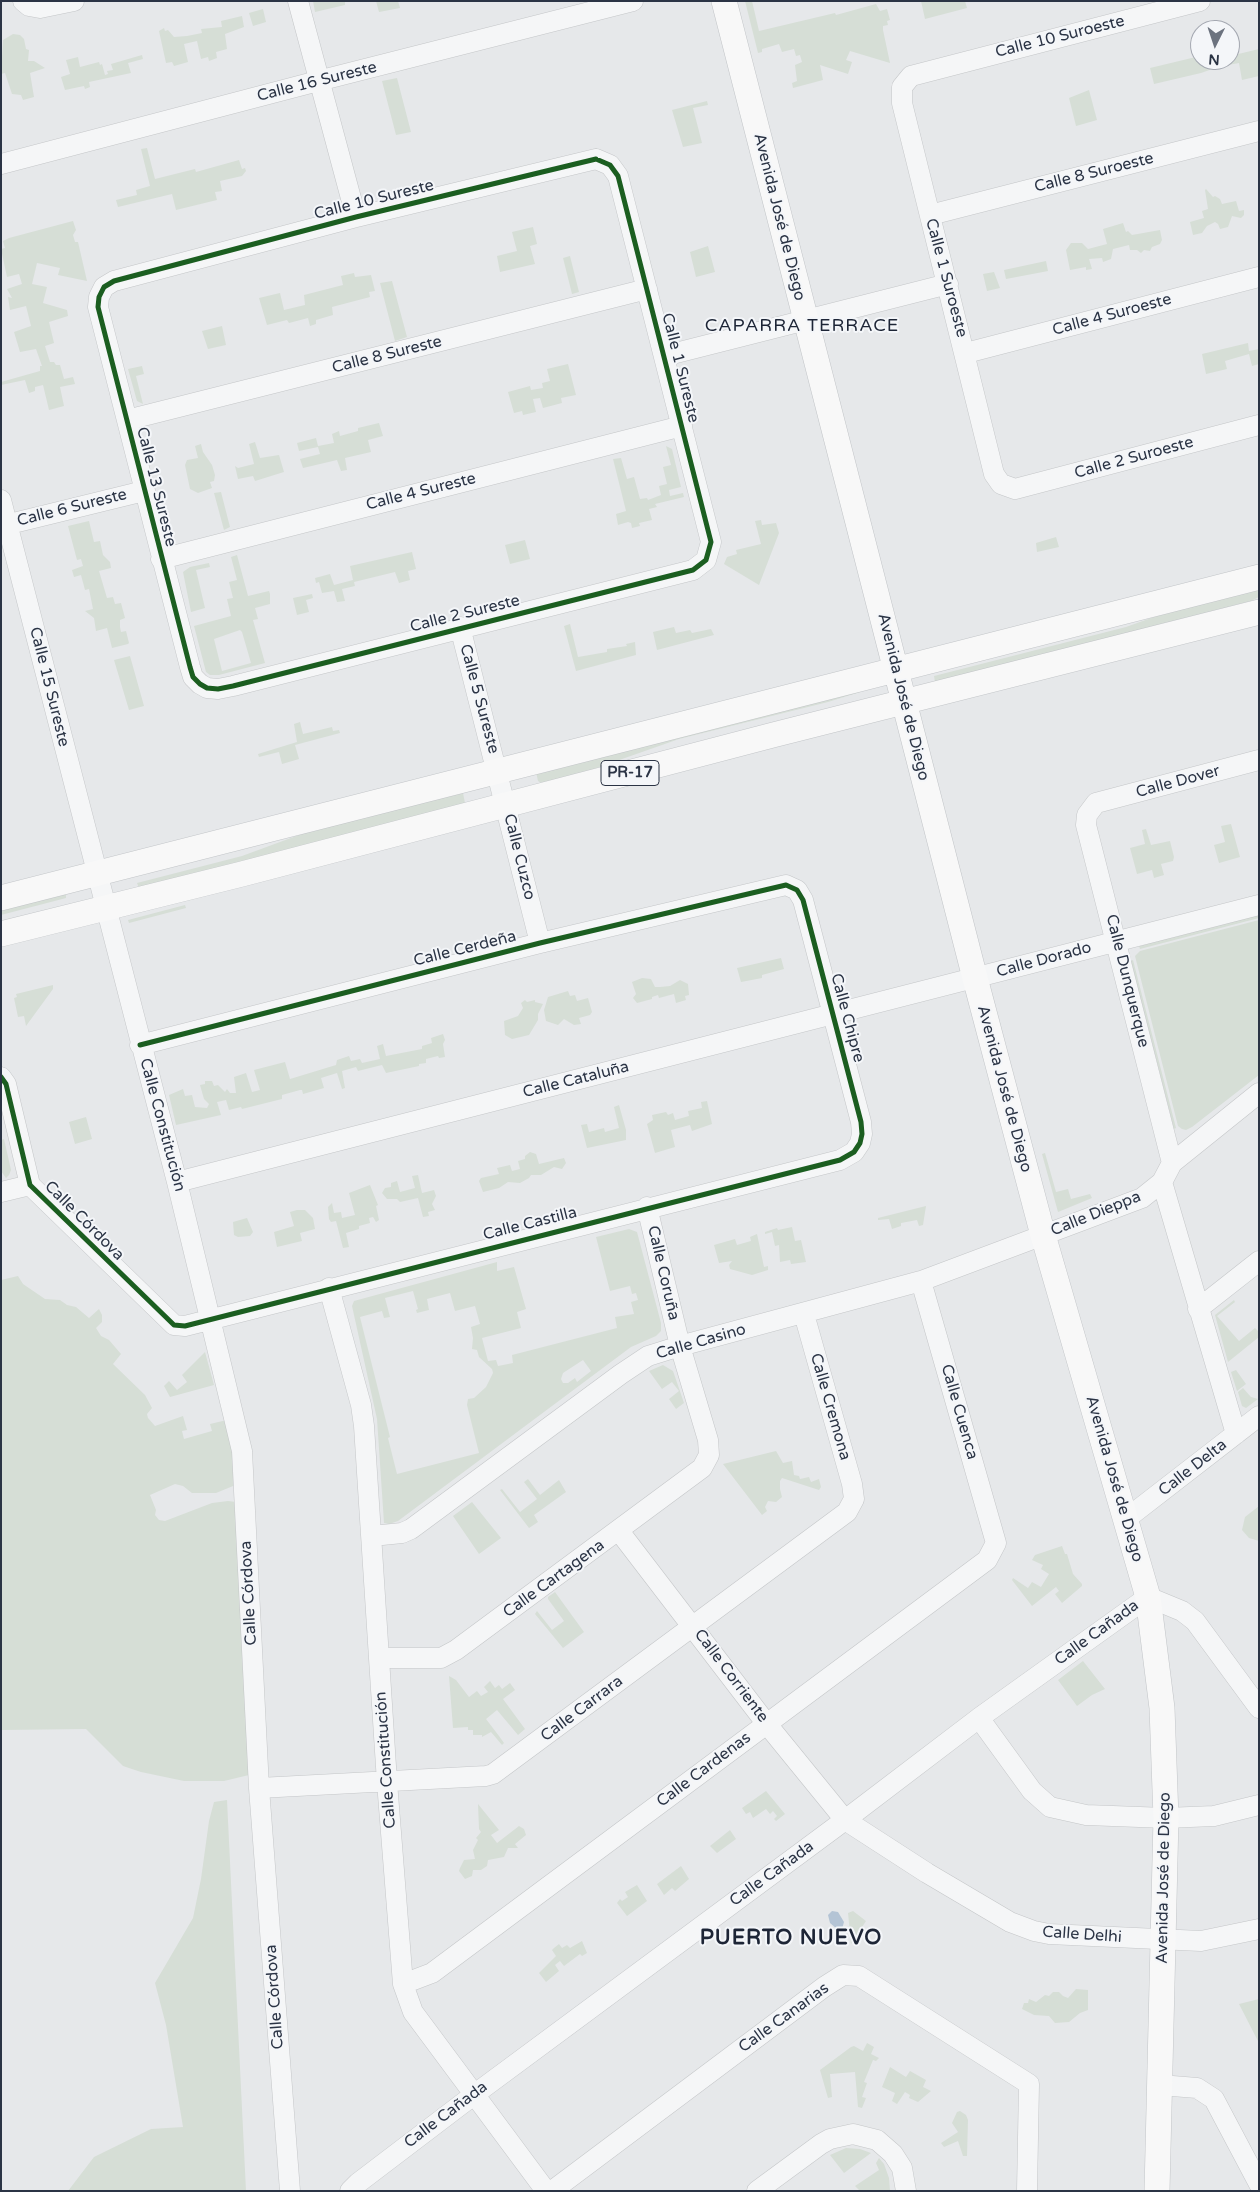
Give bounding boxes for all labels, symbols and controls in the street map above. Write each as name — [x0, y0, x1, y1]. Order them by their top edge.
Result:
street label: Calle 10 Suroeste — [993, 12, 1127, 62]
north arrow — [1190, 20, 1240, 70]
text: N — [1208, 51, 1220, 68]
street label: Calle 16 Sureste — [255, 58, 379, 106]
street label: Avenida José de Diego — [749, 131, 809, 303]
street label: Calle 8 Suroeste — [1032, 149, 1156, 197]
street label: Calle 10 Sureste — [312, 176, 436, 224]
street label: Calle 1 Suroeste — [921, 216, 971, 340]
street label: Calle 4 Suroeste — [1050, 290, 1174, 340]
street label: Calle 1 Sureste — [657, 311, 703, 425]
district label: CAPARRA TERRACE — [703, 315, 901, 337]
street label: Calle 8 Sureste — [330, 332, 444, 378]
street label: Calle 13 Sureste — [132, 425, 180, 549]
street label: Calle 2 Suroeste — [1072, 433, 1196, 483]
street label: Calle 4 Sureste — [364, 469, 478, 515]
street label: Calle 6 Sureste — [15, 485, 129, 531]
street label: Calle 2 Sureste — [408, 591, 522, 637]
street label: Avenida José de Diego — [873, 611, 933, 783]
street label: Calle 15 Sureste — [25, 625, 73, 749]
street label: Calle 5 Sureste — [455, 642, 503, 756]
road number: PR-17 — [601, 760, 659, 786]
street label: Calle Dover — [1134, 762, 1222, 802]
street label: Calle Cuzco — [499, 812, 539, 902]
street label: Calle Dunquerque — [1101, 913, 1153, 1049]
street label: Calle Cerdeña — [412, 927, 518, 971]
street label: Calle Dorado — [994, 938, 1094, 982]
street label: Calle Chipre — [826, 971, 868, 1065]
street label: Avenida José de Diego — [972, 1004, 1036, 1174]
street label: Calle Constitución — [135, 1056, 189, 1194]
street label: Calle Cataluña — [521, 1058, 631, 1102]
street label: Calle Córdova — [40, 1177, 128, 1265]
street label: Calle Dieppa — [1048, 1187, 1144, 1241]
street label: Calle Castilla — [481, 1203, 579, 1245]
street label: Calle Coruña — [643, 1224, 683, 1322]
street label: Calle Casino — [654, 1320, 748, 1364]
street label: Calle Cremona — [806, 1351, 854, 1463]
street label: Calle Cuenca — [936, 1362, 982, 1462]
street label: Avenida José de Diego — [1081, 1394, 1147, 1564]
street label: Calle Delta — [1155, 1435, 1231, 1501]
street label: Calle Cartagena — [500, 1536, 608, 1622]
street label: Calle Córdova — [237, 1540, 261, 1646]
street label: Calle Cañada — [1051, 1596, 1143, 1670]
street label: Calle Corriente — [690, 1626, 772, 1726]
street label: Calle Carrara — [537, 1672, 627, 1746]
street label: Calle Constitución — [372, 1691, 400, 1829]
street label: Calle Cardenas — [653, 1728, 755, 1812]
street label: Avenida José de Diego — [1153, 1792, 1175, 1964]
street label: Calle Cañada — [726, 1837, 818, 1911]
street label: Calle Delhi — [1042, 1923, 1122, 1947]
district label: PUERTO NUEVO — [698, 1925, 884, 1951]
street label: Calle Córdova — [262, 1944, 288, 2050]
street label: Calle Canarias — [735, 1979, 833, 2057]
street label: Calle Cañada — [401, 2077, 491, 2153]

